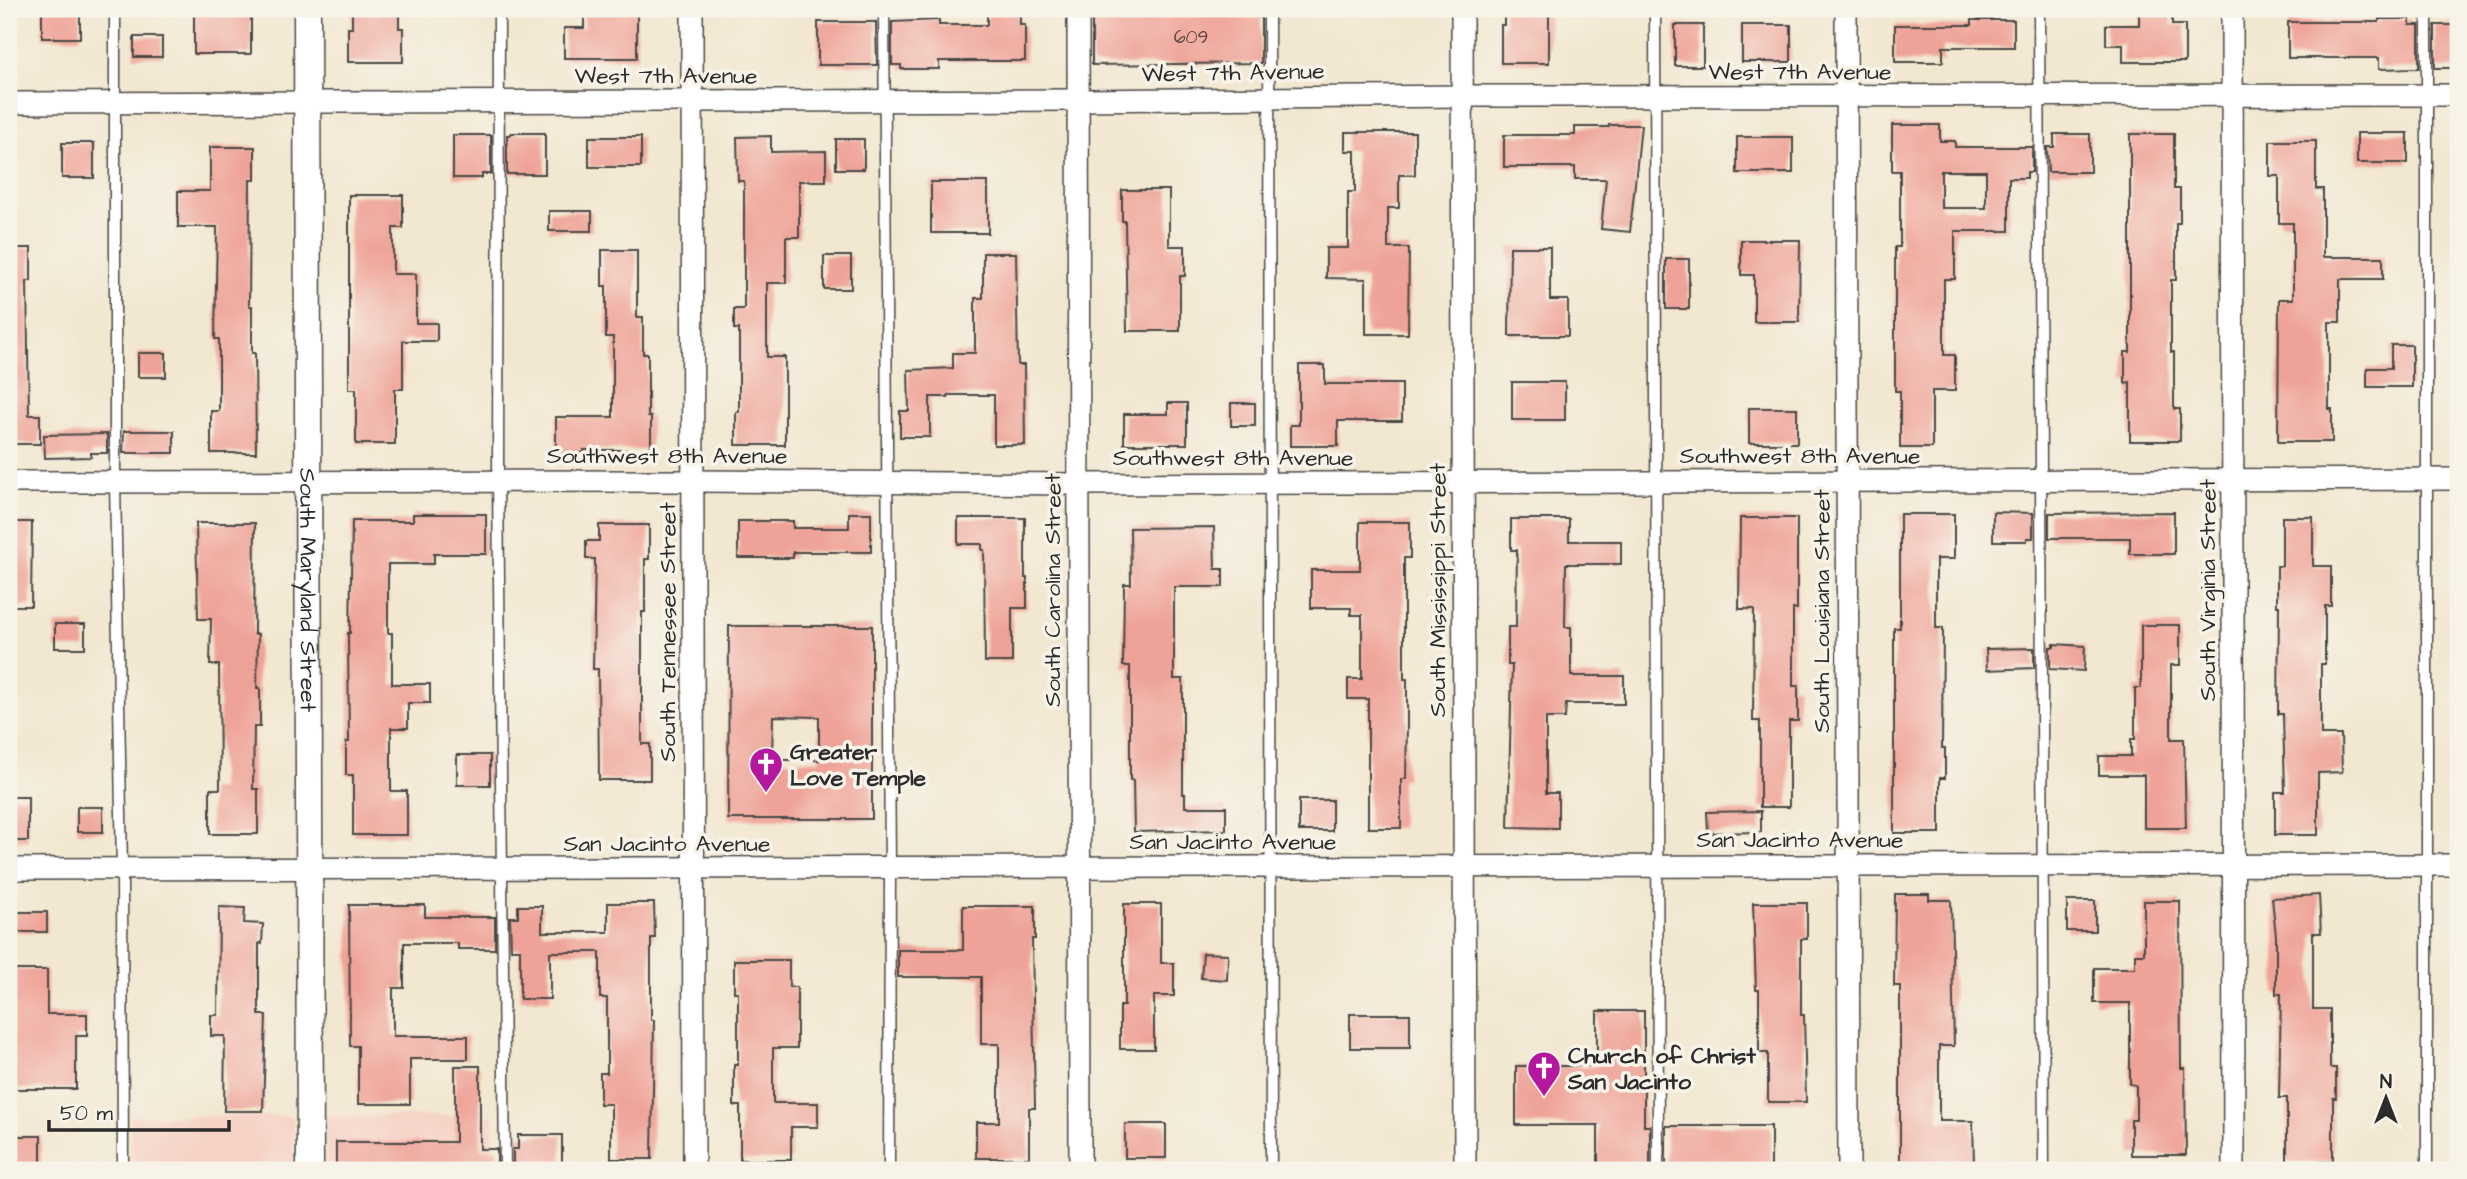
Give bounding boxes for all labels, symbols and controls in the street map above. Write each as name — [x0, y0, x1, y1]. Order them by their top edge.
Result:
house number: 609 — [1174, 24, 1208, 51]
street label: West 7th Avenue — [1141, 55, 1325, 91]
street label: West 7th Avenue — [1709, 56, 1891, 88]
street label: West 7th Avenue — [575, 60, 757, 92]
street label: Southwest 8th Avenue — [547, 440, 787, 472]
street label: Southwest 8th Avenue — [1680, 440, 1920, 472]
street label: Southwest 8th Avenue — [1113, 442, 1353, 474]
street label: South Mississippi Street — [1422, 462, 1454, 717]
street label: South Maryland Street — [290, 468, 324, 713]
street label: South Carolina Street — [1037, 473, 1069, 707]
street label: South Virginia Street — [2192, 478, 2225, 701]
street label: South Louisiana Street — [1806, 489, 1838, 733]
street label: South Tennessee Street — [652, 501, 684, 762]
place label: Greater Love Temple — [790, 736, 927, 794]
church icon: Greater Love Temple — [747, 745, 785, 794]
street label: San Jacinto Avenue — [1697, 824, 1903, 856]
street label: San Jacinto Avenue — [1130, 826, 1336, 858]
street label: San Jacinto Avenue — [564, 828, 770, 860]
place label: Church of Christ San Jacinto — [1567, 1040, 1756, 1098]
church icon: Church of Christ San Jacinto — [1525, 1049, 1563, 1098]
north arrow — [2352, 1064, 2422, 1134]
text: N — [2380, 1069, 2392, 1096]
scale bar — [49, 1088, 229, 1132]
text: 50 m — [60, 1099, 114, 1128]

